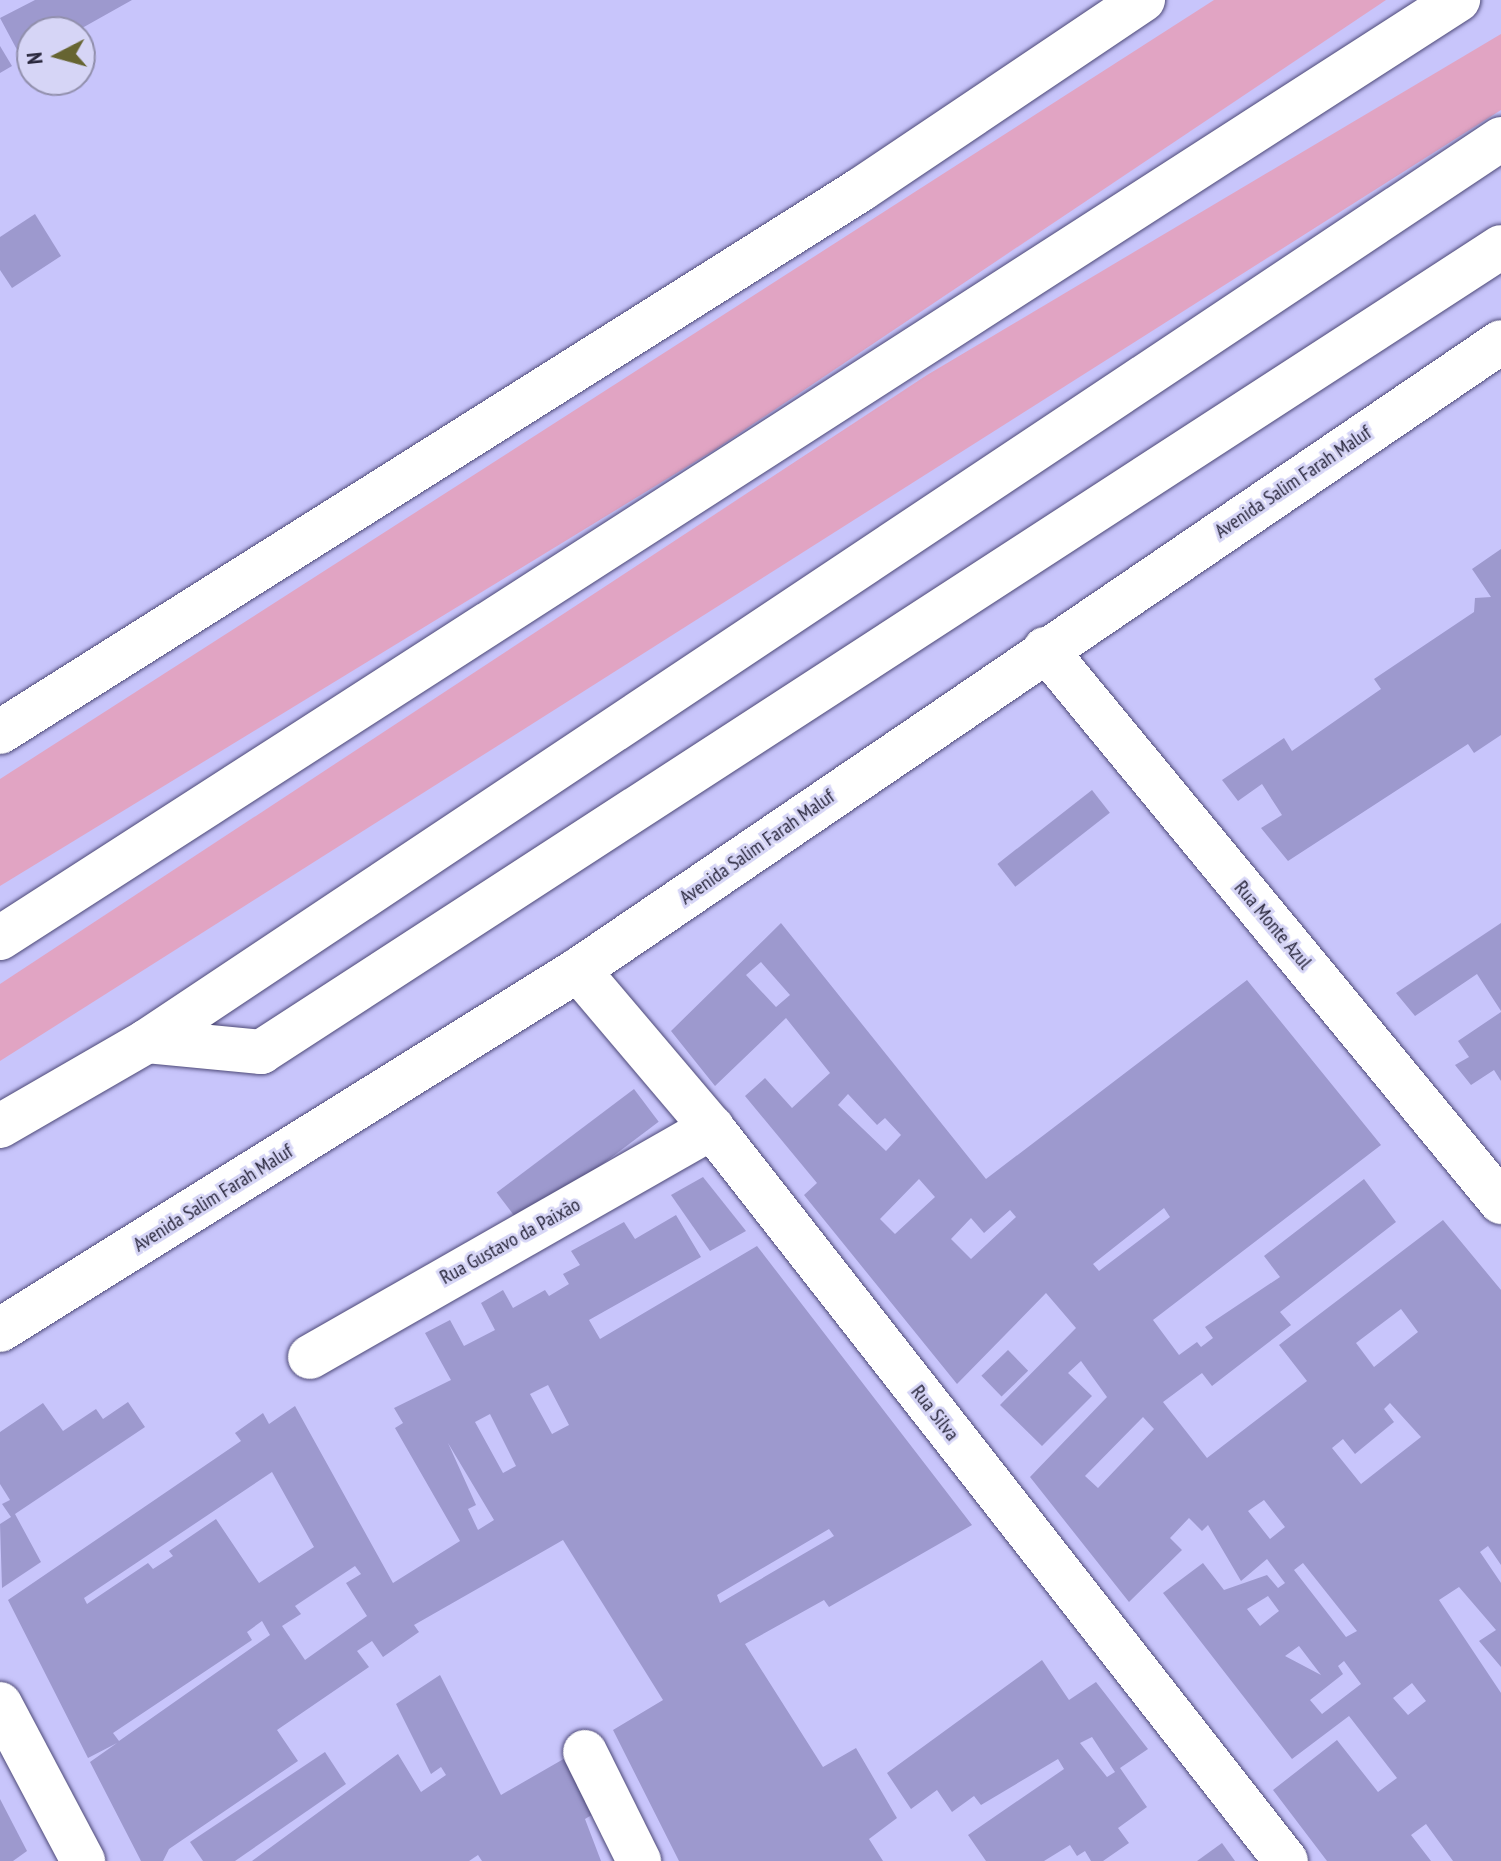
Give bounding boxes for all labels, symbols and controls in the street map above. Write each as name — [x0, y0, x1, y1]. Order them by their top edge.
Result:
north arrow — [16, 16, 96, 96]
text: N — [20, 51, 49, 66]
street label: Avenida Salim Farah Maluf — [1210, 421, 1376, 543]
street label: Avenida Salim Farah Maluf — [675, 784, 839, 910]
street label: Rua Monte Azul — [1229, 876, 1317, 974]
street label: Avenida Salim Farah Maluf — [129, 1139, 297, 1257]
street label: Rua Gustavo da Paixão — [436, 1193, 584, 1289]
street label: Rua Silva — [906, 1380, 964, 1446]

